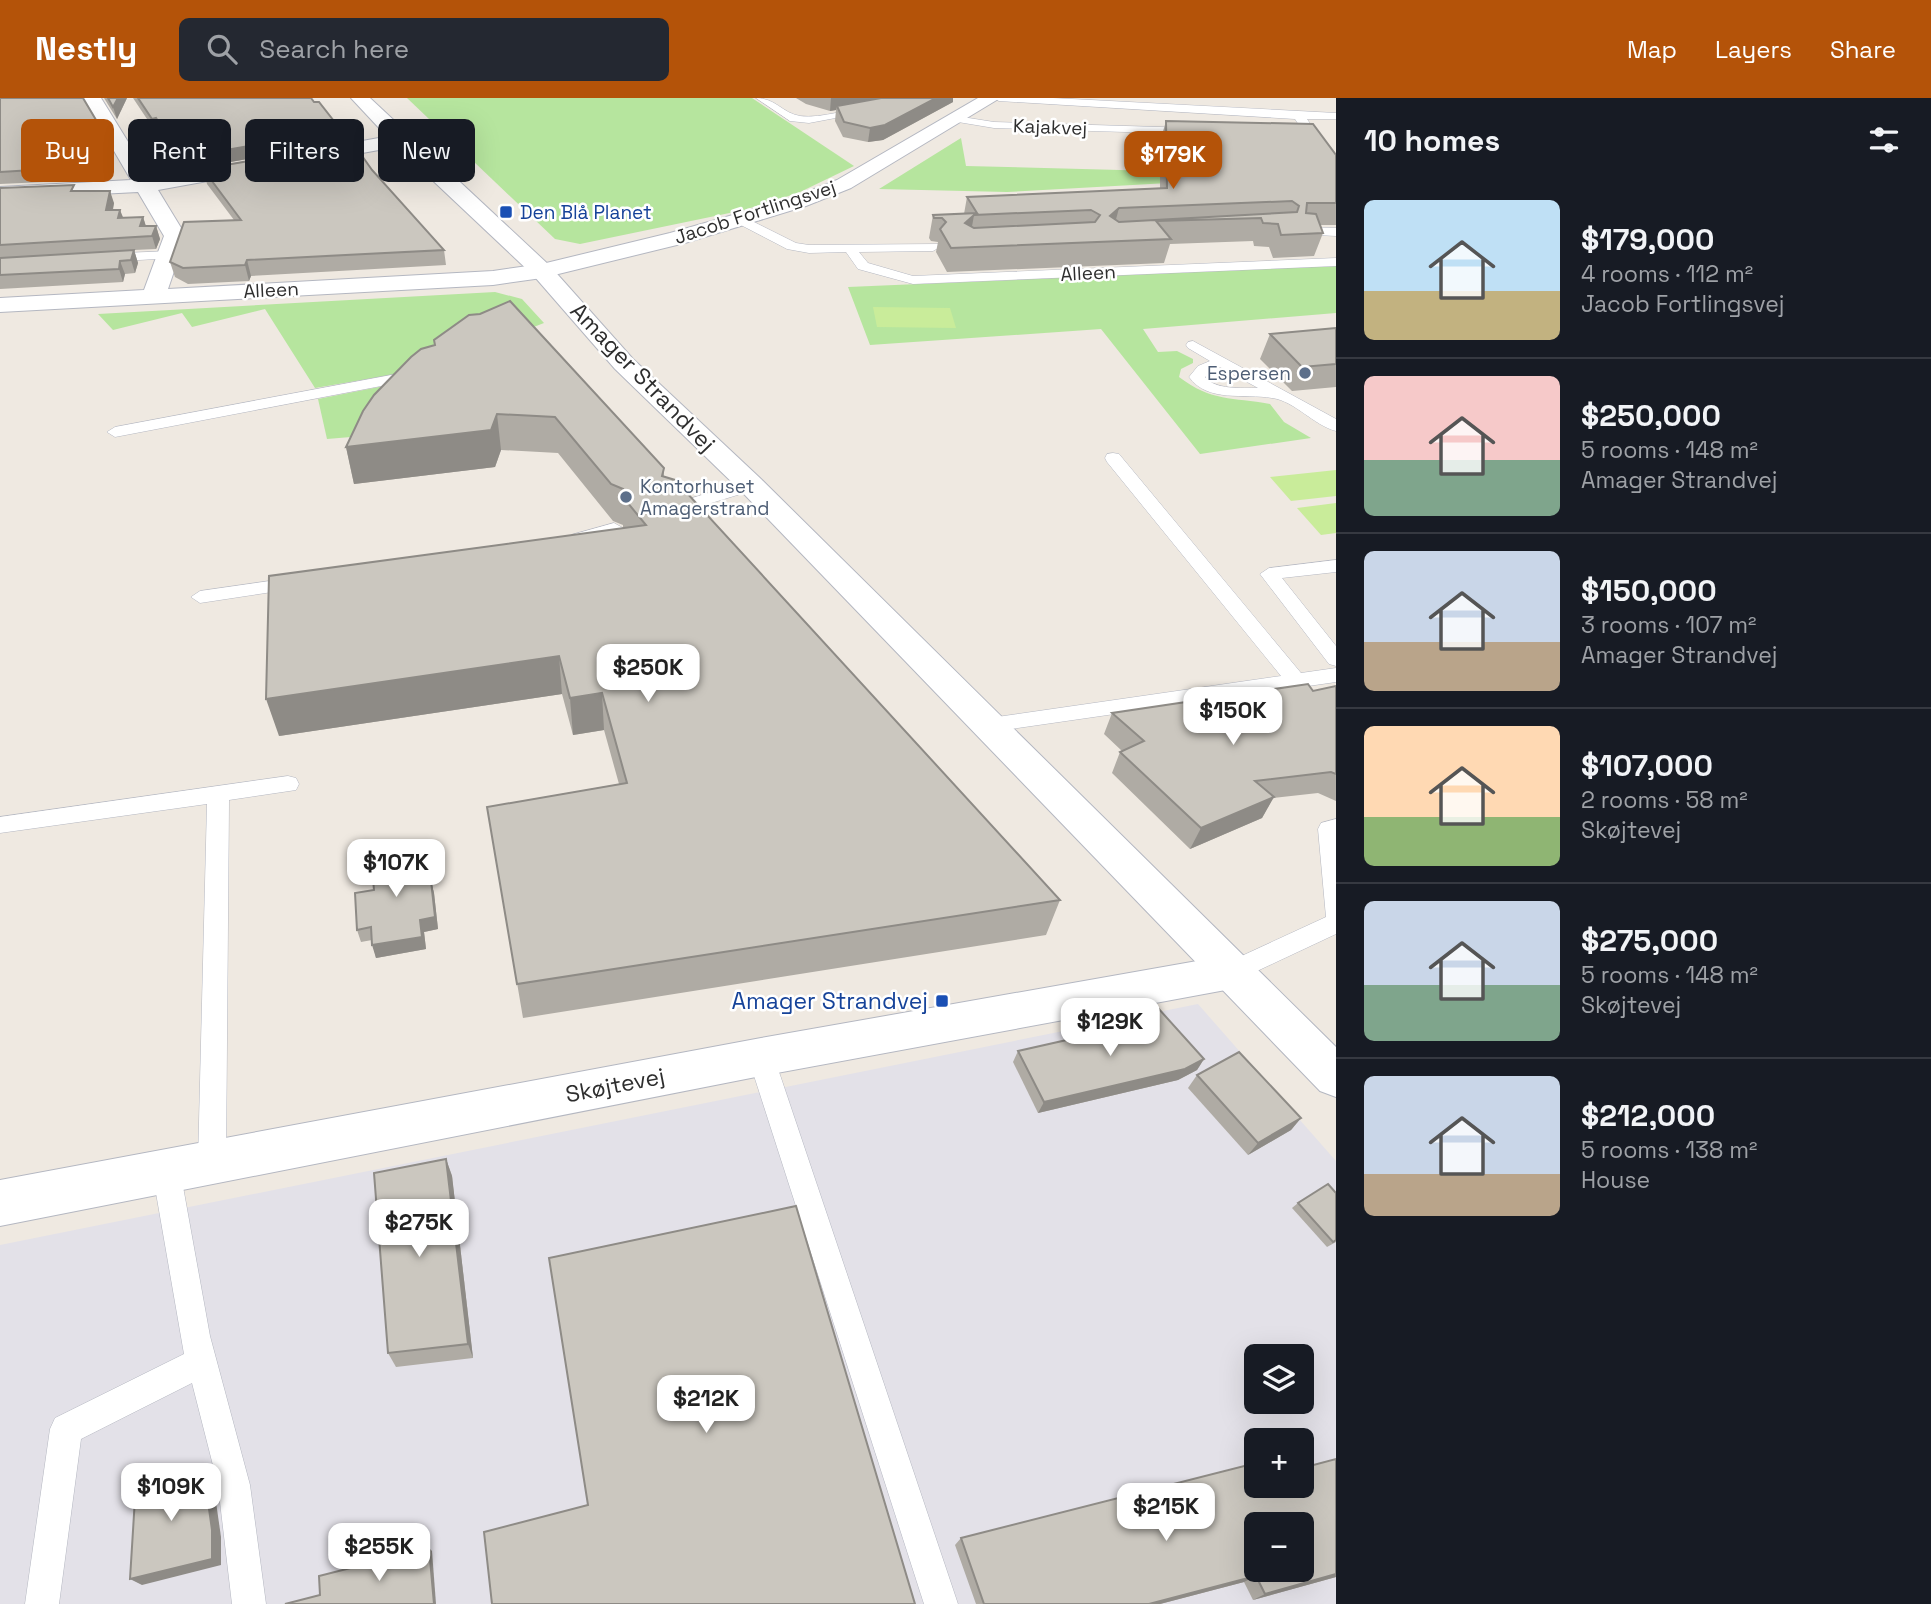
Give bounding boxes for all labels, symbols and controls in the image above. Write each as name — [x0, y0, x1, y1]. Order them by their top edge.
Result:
search box — [179, 18, 669, 81]
text: Nestly — [35, 28, 137, 70]
icon: search — [203, 30, 241, 68]
text: Search here — [259, 32, 409, 66]
text: Map — [1627, 34, 1677, 65]
text: Layers — [1715, 34, 1792, 65]
text: Share — [1830, 34, 1896, 65]
street label: Kajakvej — [1013, 113, 1087, 141]
chip: Buy — [21, 119, 114, 182]
chip: Rent — [128, 119, 231, 182]
chip: Filters — [245, 119, 364, 182]
chip: New — [378, 119, 475, 182]
text: 10 homes — [1364, 121, 1500, 160]
icon: filters — [1865, 121, 1903, 159]
pin: $179K — [1124, 132, 1222, 191]
text: $179K — [1140, 139, 1206, 169]
street label: Jacob Fortlingsvej — [671, 174, 839, 250]
place label: Den Blå Planet — [520, 200, 652, 225]
marker: Den Blå Planet — [498, 204, 514, 220]
text: $179,000 — [1581, 220, 1714, 259]
icon: home — [1420, 228, 1504, 312]
street label: Alleen — [1060, 259, 1116, 287]
text: 4 rooms · 112 m² — [1581, 259, 1753, 289]
street label: Alleen — [243, 276, 299, 304]
text: Jacob Fortlingsvej — [1581, 289, 1784, 319]
street label: Amager Strandvej — [564, 296, 722, 458]
place label: Espersen — [1207, 361, 1291, 386]
marker: Espersen — [1297, 365, 1313, 381]
text: $250,000 — [1581, 396, 1721, 435]
icon: home — [1420, 404, 1504, 488]
text: 5 rooms · 148 m² — [1581, 435, 1758, 465]
text: Amager Strandvej — [1581, 465, 1777, 495]
place label: Kontorhuset Amagerstrand — [640, 474, 770, 521]
marker: Kontorhuset Amagerstrand — [618, 489, 634, 505]
text: $150,000 — [1581, 571, 1717, 610]
icon: home — [1420, 579, 1504, 663]
text: 3 rooms · 107 m² — [1581, 610, 1757, 640]
text: Amager Strandvej — [1581, 640, 1777, 670]
pin: $250K — [599, 644, 697, 704]
text: $250K — [613, 652, 683, 682]
pin: $150K — [1184, 688, 1282, 747]
text: $150K — [1199, 695, 1267, 725]
text: $107,000 — [1581, 746, 1713, 785]
icon: home — [1420, 754, 1504, 838]
text: 2 rooms · 58 m² — [1581, 785, 1748, 815]
text: Skøjtevej — [1581, 815, 1681, 845]
pin: $107K — [347, 840, 445, 899]
text: $107K — [363, 847, 429, 877]
text: $275,000 — [1581, 921, 1718, 960]
icon: home — [1420, 929, 1504, 1013]
text: 5 rooms · 148 m² — [1581, 960, 1758, 990]
place label: Amager Strandvej — [732, 986, 928, 1016]
text: Skøjtevej — [1581, 990, 1681, 1020]
marker: Amager Strandvej — [934, 993, 950, 1009]
pin: $129K — [1061, 998, 1159, 1058]
text: $129K — [1077, 1006, 1143, 1036]
street label: Skøjtevej — [563, 1061, 667, 1109]
text: $212,000 — [1581, 1096, 1715, 1135]
icon: home — [1420, 1104, 1504, 1188]
text: 5 rooms · 138 m² — [1581, 1135, 1757, 1165]
text: House — [1581, 1165, 1650, 1195]
pin: $275K — [370, 1200, 468, 1259]
text: $275K — [385, 1207, 453, 1237]
map controls — [1244, 1344, 1314, 1582]
button: layers — [1244, 1344, 1314, 1414]
pin: $212K — [657, 1376, 755, 1435]
text: $212K — [673, 1383, 739, 1413]
button: + — [1244, 1428, 1314, 1498]
pin: $109K — [122, 1464, 220, 1523]
text: $109K — [137, 1471, 205, 1501]
pin: $215K — [1117, 1484, 1215, 1543]
text: $215K — [1133, 1491, 1199, 1521]
button: − — [1244, 1512, 1314, 1582]
pin: $255K — [330, 1524, 428, 1583]
text: $255K — [344, 1531, 414, 1561]

